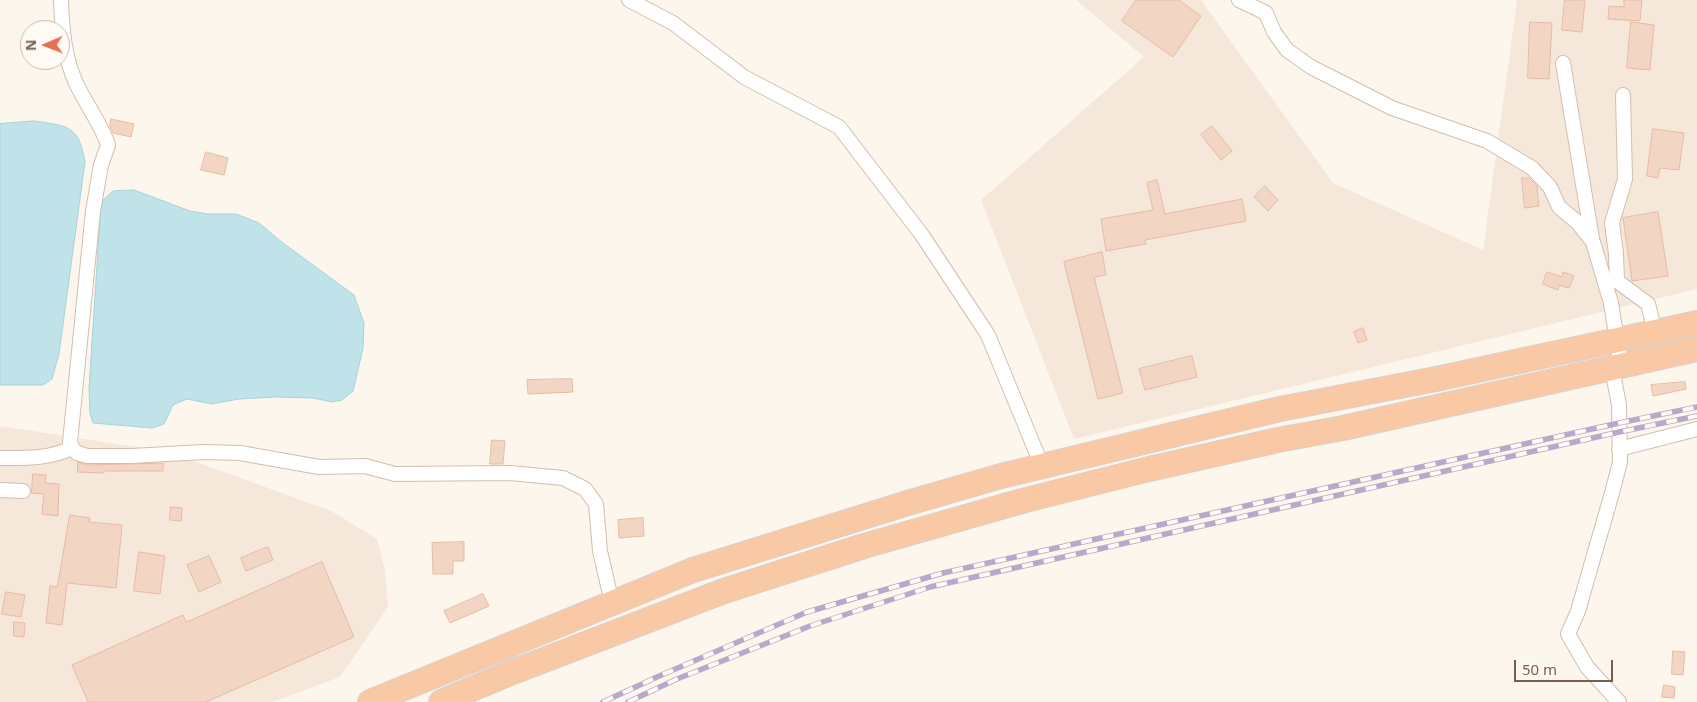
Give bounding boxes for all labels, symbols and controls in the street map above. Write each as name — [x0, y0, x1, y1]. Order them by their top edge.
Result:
north arrow — [20, 20, 70, 70]
text: N — [21, 39, 40, 51]
scale bar — [1517, 650, 1616, 682]
text: 50 m — [1522, 659, 1557, 679]

